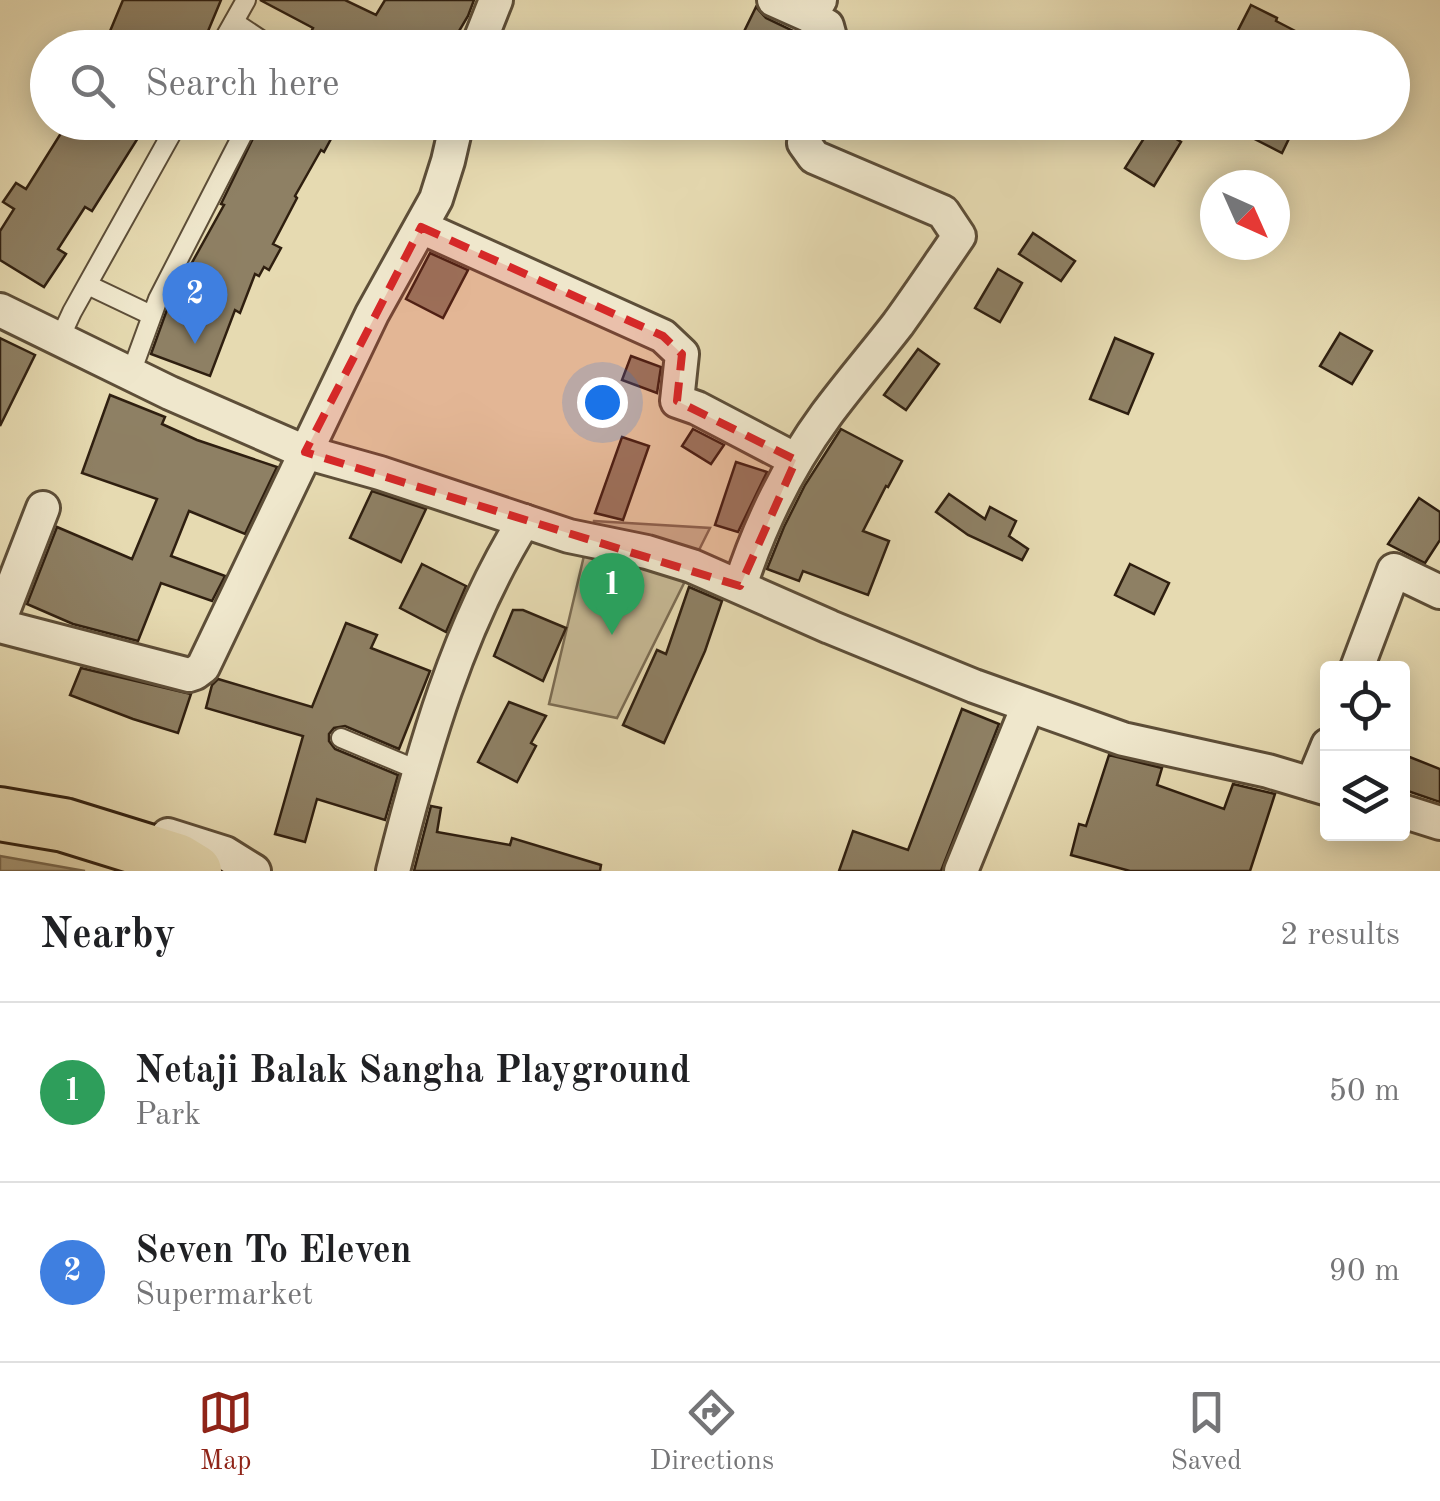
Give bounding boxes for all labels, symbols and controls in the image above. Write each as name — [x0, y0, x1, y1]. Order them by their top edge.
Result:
search box — [30, 30, 1410, 140]
icon: search — [65, 58, 120, 113]
text: Search here — [145, 66, 340, 104]
north arrow — [1200, 170, 1290, 260]
pin: 2 — [162, 262, 228, 344]
your location — [577, 377, 628, 428]
pin: 1 — [580, 552, 644, 635]
map controls — [1320, 661, 1410, 841]
button: locate — [1320, 661, 1410, 751]
button: layers — [1320, 751, 1410, 841]
text: Nearby — [40, 915, 176, 957]
text: 2 results — [1280, 920, 1400, 952]
text: Netaji Balak Sangha Playground — [135, 1053, 690, 1091]
text: 1 — [63, 1076, 82, 1108]
text: 50 m — [1329, 1076, 1400, 1108]
text: Park — [135, 1100, 201, 1132]
text: Seven To Eleven — [135, 1233, 412, 1271]
text: 2 — [63, 1256, 82, 1288]
text: 90 m — [1329, 1256, 1400, 1288]
text: Supermarket — [135, 1280, 313, 1312]
tab: Map — [198, 1385, 253, 1480]
tab: Directions — [650, 1385, 774, 1480]
tab: Saved — [1170, 1385, 1242, 1480]

